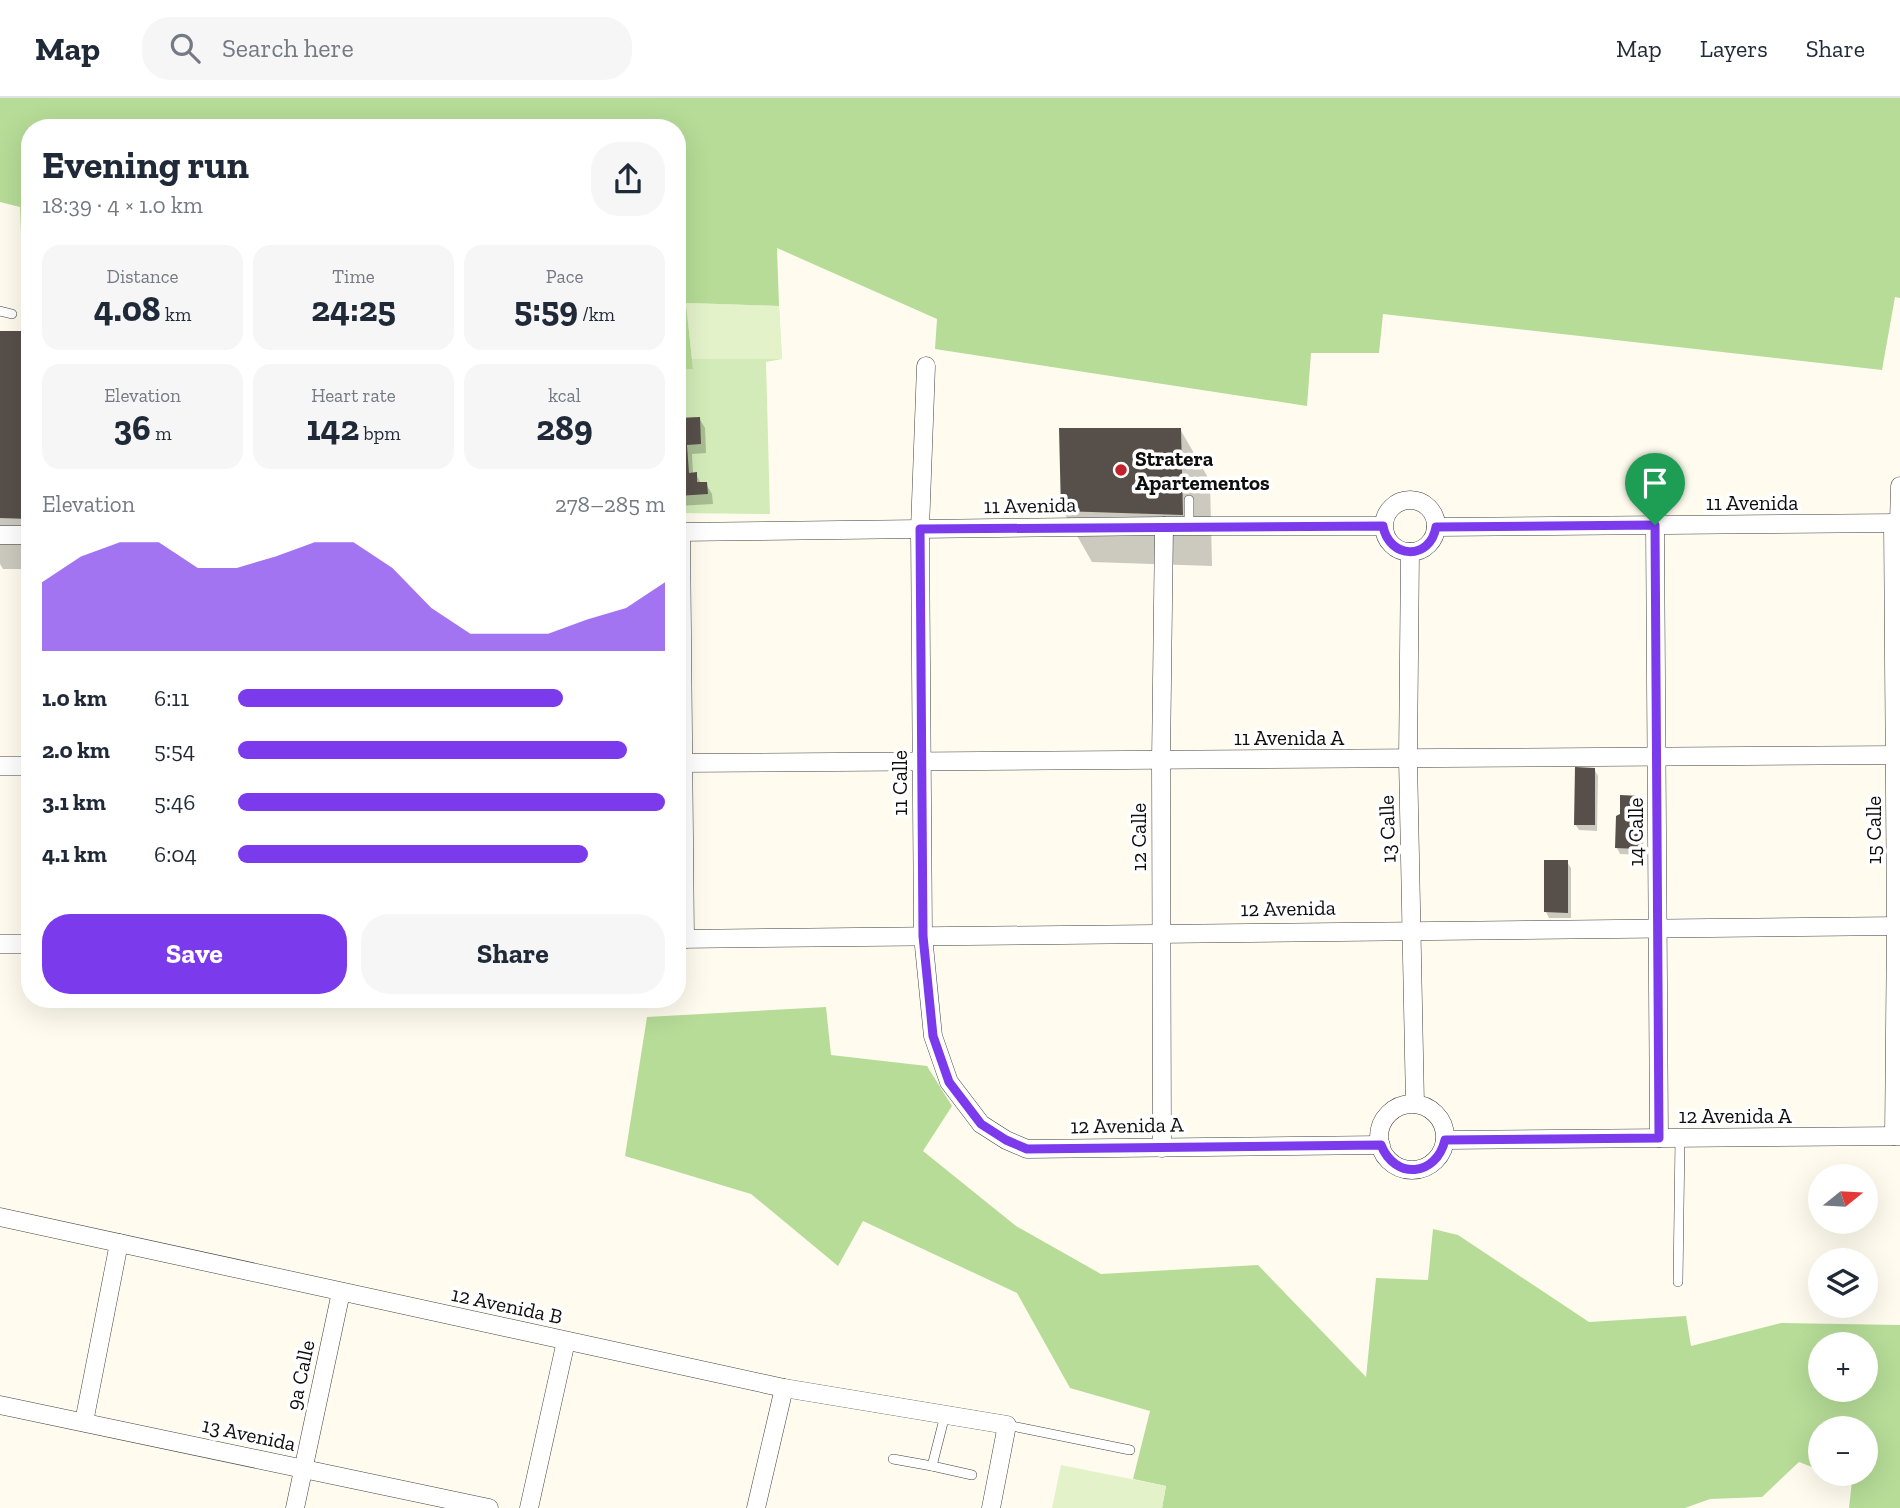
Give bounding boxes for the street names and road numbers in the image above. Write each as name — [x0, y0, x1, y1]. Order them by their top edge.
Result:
street label: 11 Avenida — [1706, 490, 1798, 515]
street label: 11 Avenida — [983, 492, 1077, 518]
street label: 11 Avenida A — [1234, 725, 1345, 750]
street label: 11 Calle — [887, 750, 912, 816]
street label: 13 Calle — [1373, 795, 1401, 863]
street label: 15 Calle — [1861, 796, 1886, 864]
street label: 14 Calle — [1623, 797, 1648, 866]
street label: 12 Calle — [1126, 803, 1151, 871]
street label: 12 Avenida — [1240, 895, 1336, 921]
street label: 12 Avenida A — [1678, 1103, 1792, 1128]
street label: 12 Avenida A — [1070, 1112, 1184, 1138]
street label: 12 Avenida B — [449, 1281, 565, 1329]
street label: 9a Calle — [280, 1338, 320, 1412]
street label: 13 Avenida — [200, 1412, 298, 1456]

